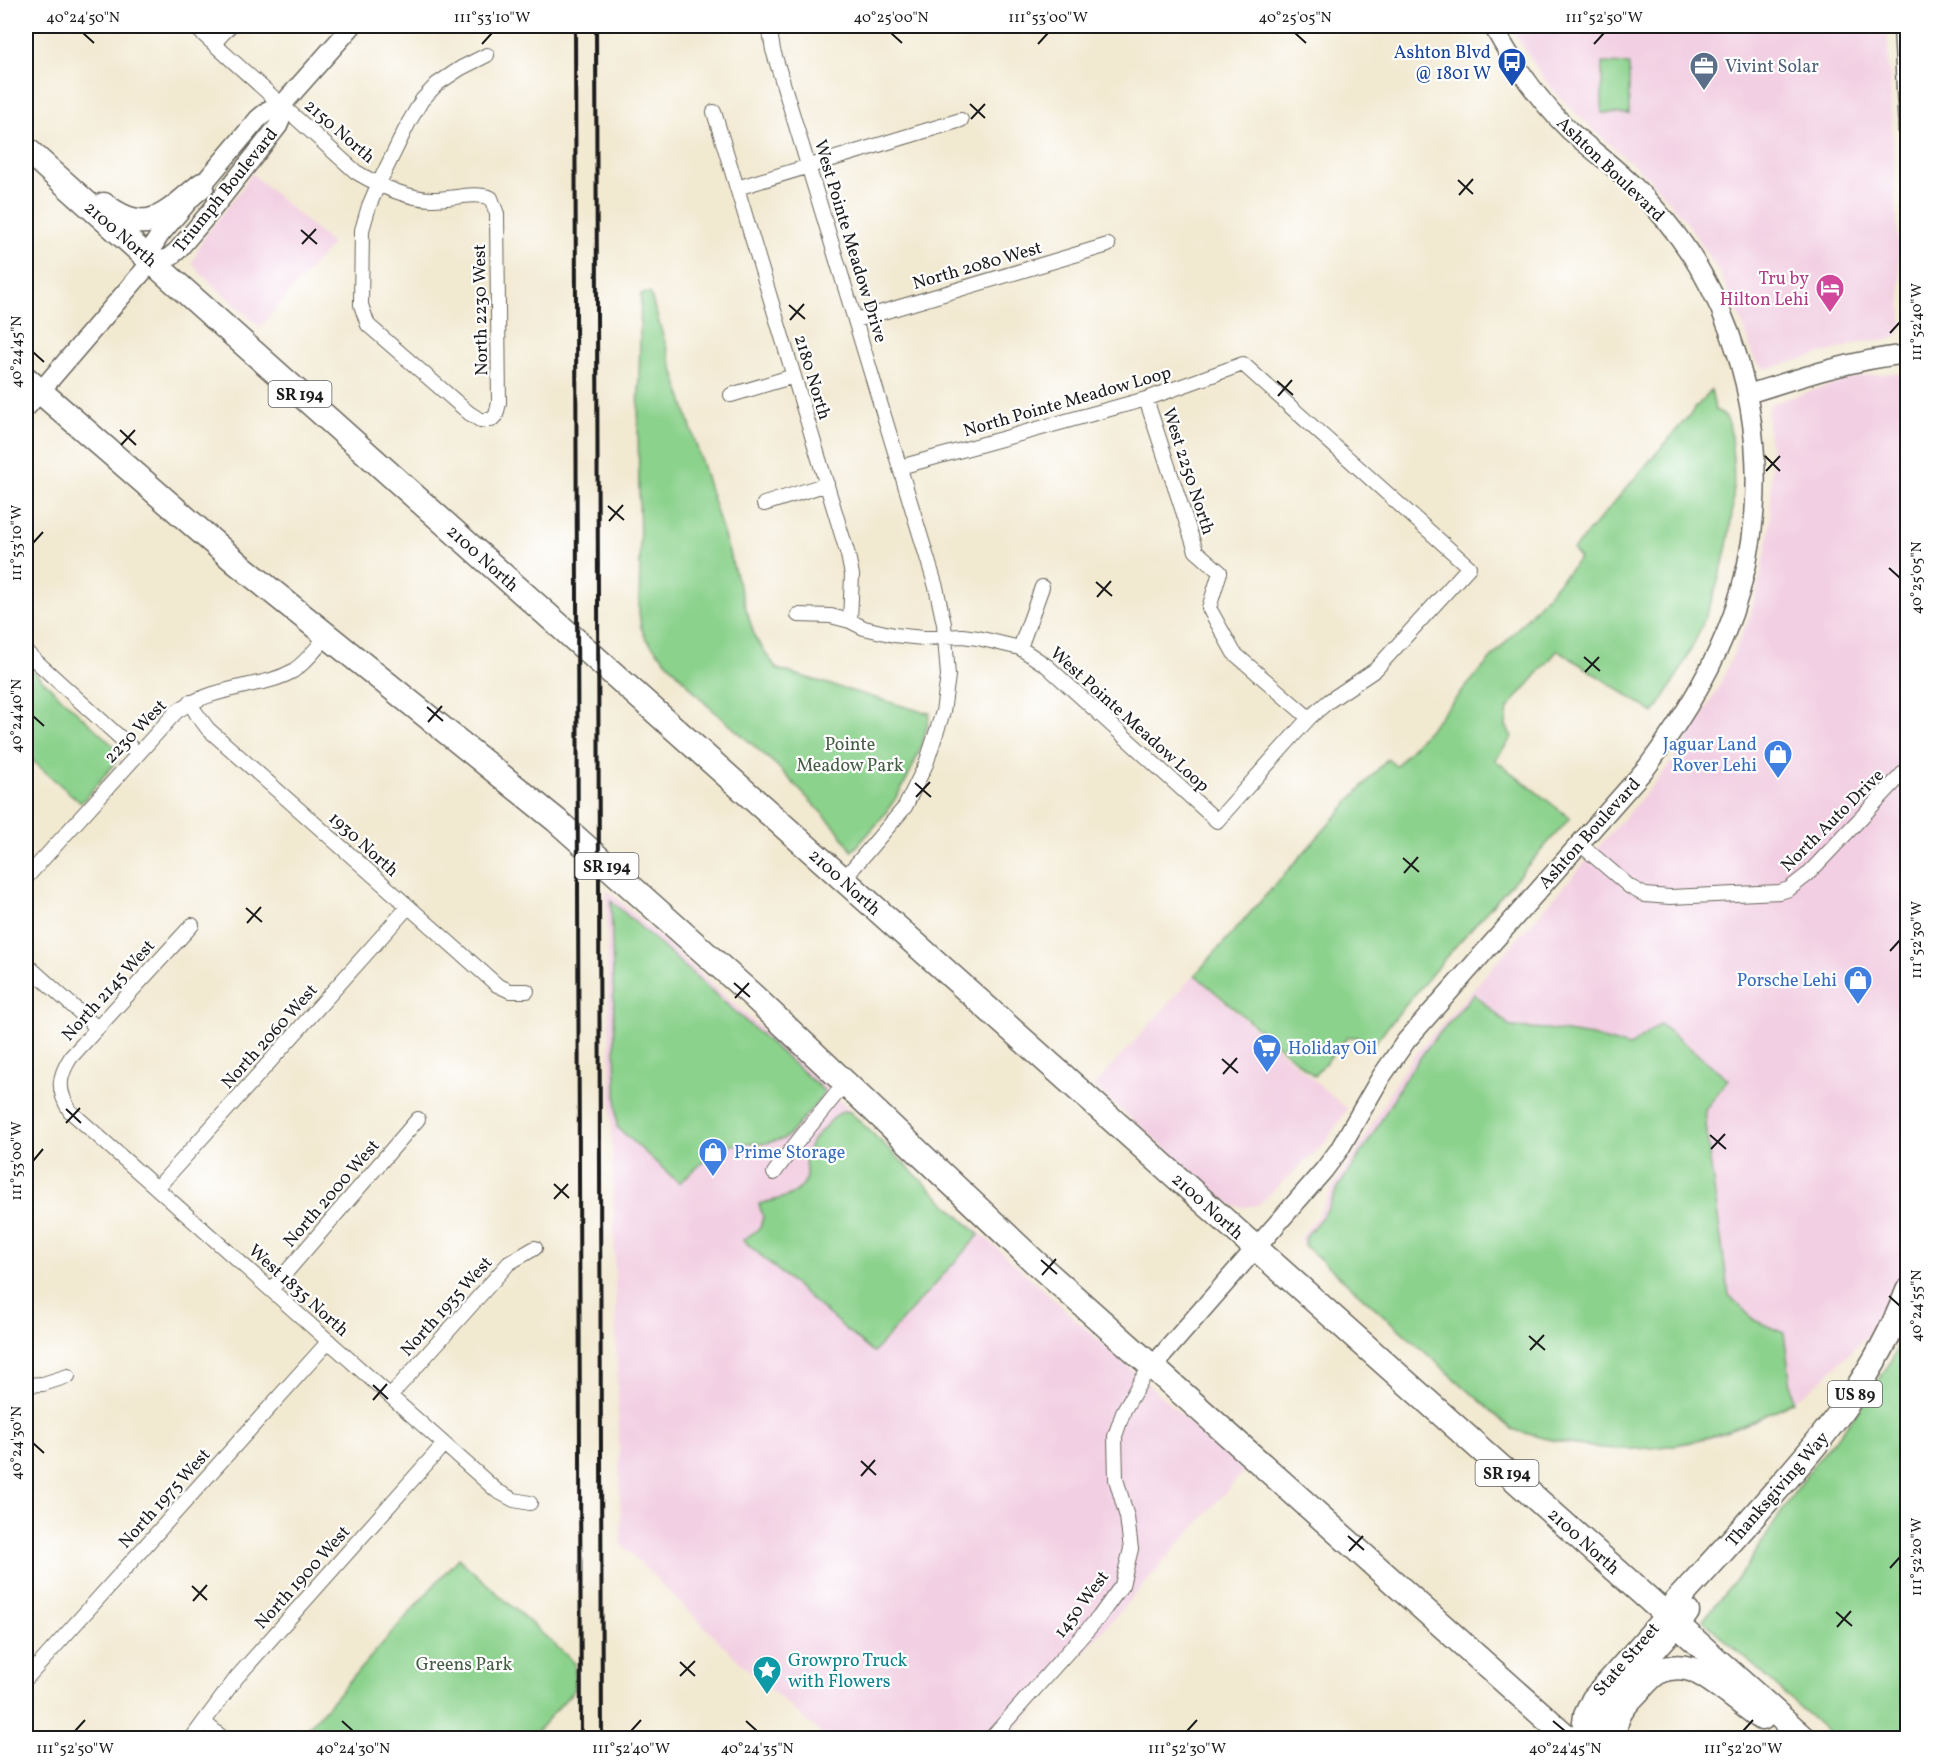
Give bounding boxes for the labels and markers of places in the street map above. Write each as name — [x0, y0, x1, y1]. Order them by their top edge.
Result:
place label: Ashton Blvd @ 1801 W — [1394, 41, 1491, 87]
bus stop icon: Ashton Blvd @ 1801 W — [1496, 46, 1528, 88]
office icon: Vivint Solar — [1688, 50, 1720, 92]
place label: Vivint Solar — [1725, 55, 1819, 80]
place label: Tru by Hilton Lehi — [1720, 267, 1809, 313]
hotel icon: Tru by Hilton Lehi — [1814, 272, 1846, 314]
place label: Jaguar Land Rover Lehi — [1663, 733, 1757, 779]
shop icon: Jaguar Land Rover Lehi — [1762, 738, 1794, 780]
shop icon: Porsche Lehi — [1842, 964, 1874, 1006]
place label: Porsche Lehi — [1737, 969, 1837, 994]
supermarket icon: Holiday Oil — [1251, 1032, 1283, 1074]
place label: Holiday Oil — [1288, 1037, 1377, 1062]
shop icon: Prime Storage — [697, 1136, 729, 1178]
place label: Prime Storage — [734, 1141, 845, 1166]
place label: Growpro Truck with Flowers — [788, 1649, 908, 1695]
place icon: Growpro Truck with Flowers — [751, 1654, 783, 1696]

